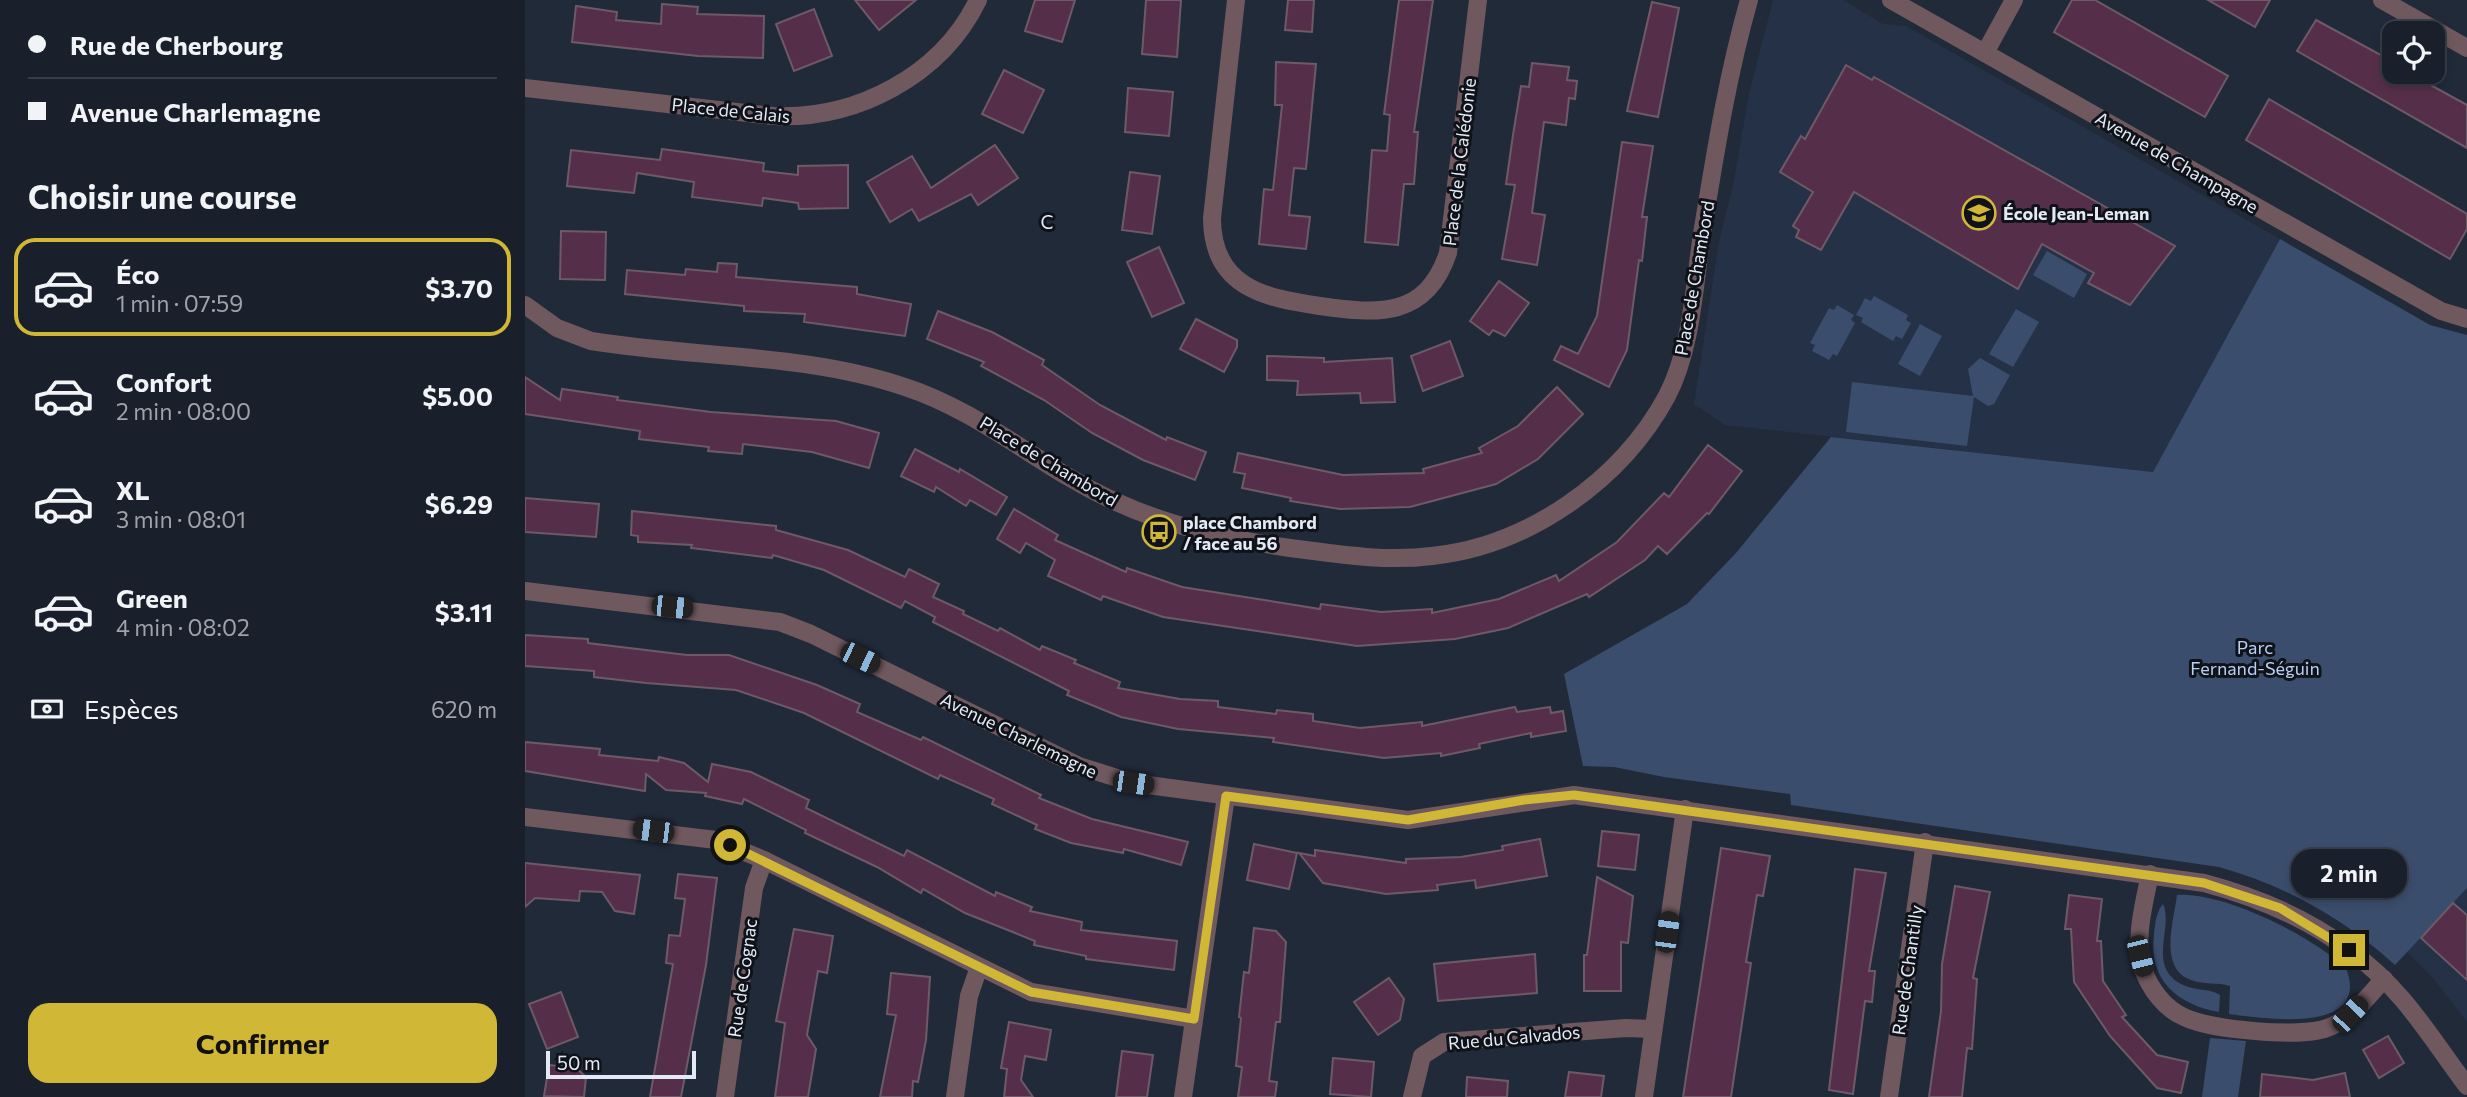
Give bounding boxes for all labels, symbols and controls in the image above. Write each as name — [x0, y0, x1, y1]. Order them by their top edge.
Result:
map controls — [2382, 21, 2445, 84]
button: locate — [2382, 21, 2445, 84]
text: Rue de Cherbourg — [70, 29, 283, 60]
street label: Place de la Calédonie — [1438, 77, 1480, 247]
street label: Place de Calais — [671, 93, 791, 127]
text: Avenue Charlemagne — [70, 96, 321, 127]
street label: Avenue de Champagne — [2092, 106, 2262, 218]
text: Choisir une course — [28, 176, 297, 216]
school or university icon: École Jean-Leman — [1960, 194, 1998, 232]
street label: Place de Chambord — [1670, 199, 1718, 357]
place label: École Jean-Leman — [2003, 202, 2149, 224]
district label: C — [1040, 210, 1056, 233]
icon: car — [32, 256, 95, 319]
text: Éco — [116, 258, 160, 289]
text: $3.70 — [425, 272, 493, 303]
text: 1 min · 07:59 — [116, 289, 243, 317]
icon: car — [32, 364, 95, 427]
text: Confort — [116, 366, 212, 397]
text: $5.00 — [422, 380, 493, 411]
text: 2 min · 08:00 — [116, 397, 251, 425]
street label: Place de Chambord — [976, 411, 1122, 511]
icon: car — [32, 472, 95, 535]
text: XL — [116, 474, 150, 505]
text: $6.29 — [425, 488, 493, 519]
text: 3 min · 08:01 — [116, 505, 246, 533]
place label: place Chambord / face au 56 — [1183, 511, 1317, 554]
bus stop icon: place Chambord / face au 56 — [1140, 513, 1178, 551]
icon: car — [32, 580, 95, 643]
text: Green — [116, 582, 188, 613]
car — [651, 594, 694, 620]
text: $3.11 — [435, 596, 493, 627]
text: 4 min · 08:02 — [116, 613, 250, 641]
park label: Parc Fernand-Séguin — [2190, 636, 2320, 679]
car — [837, 639, 884, 677]
street label: Avenue Charlemagne — [937, 688, 1101, 782]
icon: cash — [28, 690, 66, 728]
text: Espèces — [84, 693, 179, 724]
text: 620 m — [431, 695, 497, 723]
car — [1111, 770, 1156, 796]
car — [631, 818, 676, 844]
route start — [714, 829, 746, 861]
callout: 2 min — [2291, 848, 2407, 898]
text: 2 min — [2320, 859, 2378, 887]
street label: Rue de Chantilly — [1887, 904, 1927, 1036]
car — [1654, 910, 1681, 954]
street label: Rue de Cognac — [723, 917, 761, 1039]
car — [2125, 933, 2156, 979]
route end — [2333, 934, 2365, 966]
car — [2328, 991, 2373, 1037]
button: Confirmer — [28, 1003, 497, 1083]
street label: Rue du Calvados — [1447, 1020, 1581, 1054]
scale bar — [546, 1048, 697, 1080]
text: 50 m — [557, 1051, 601, 1074]

